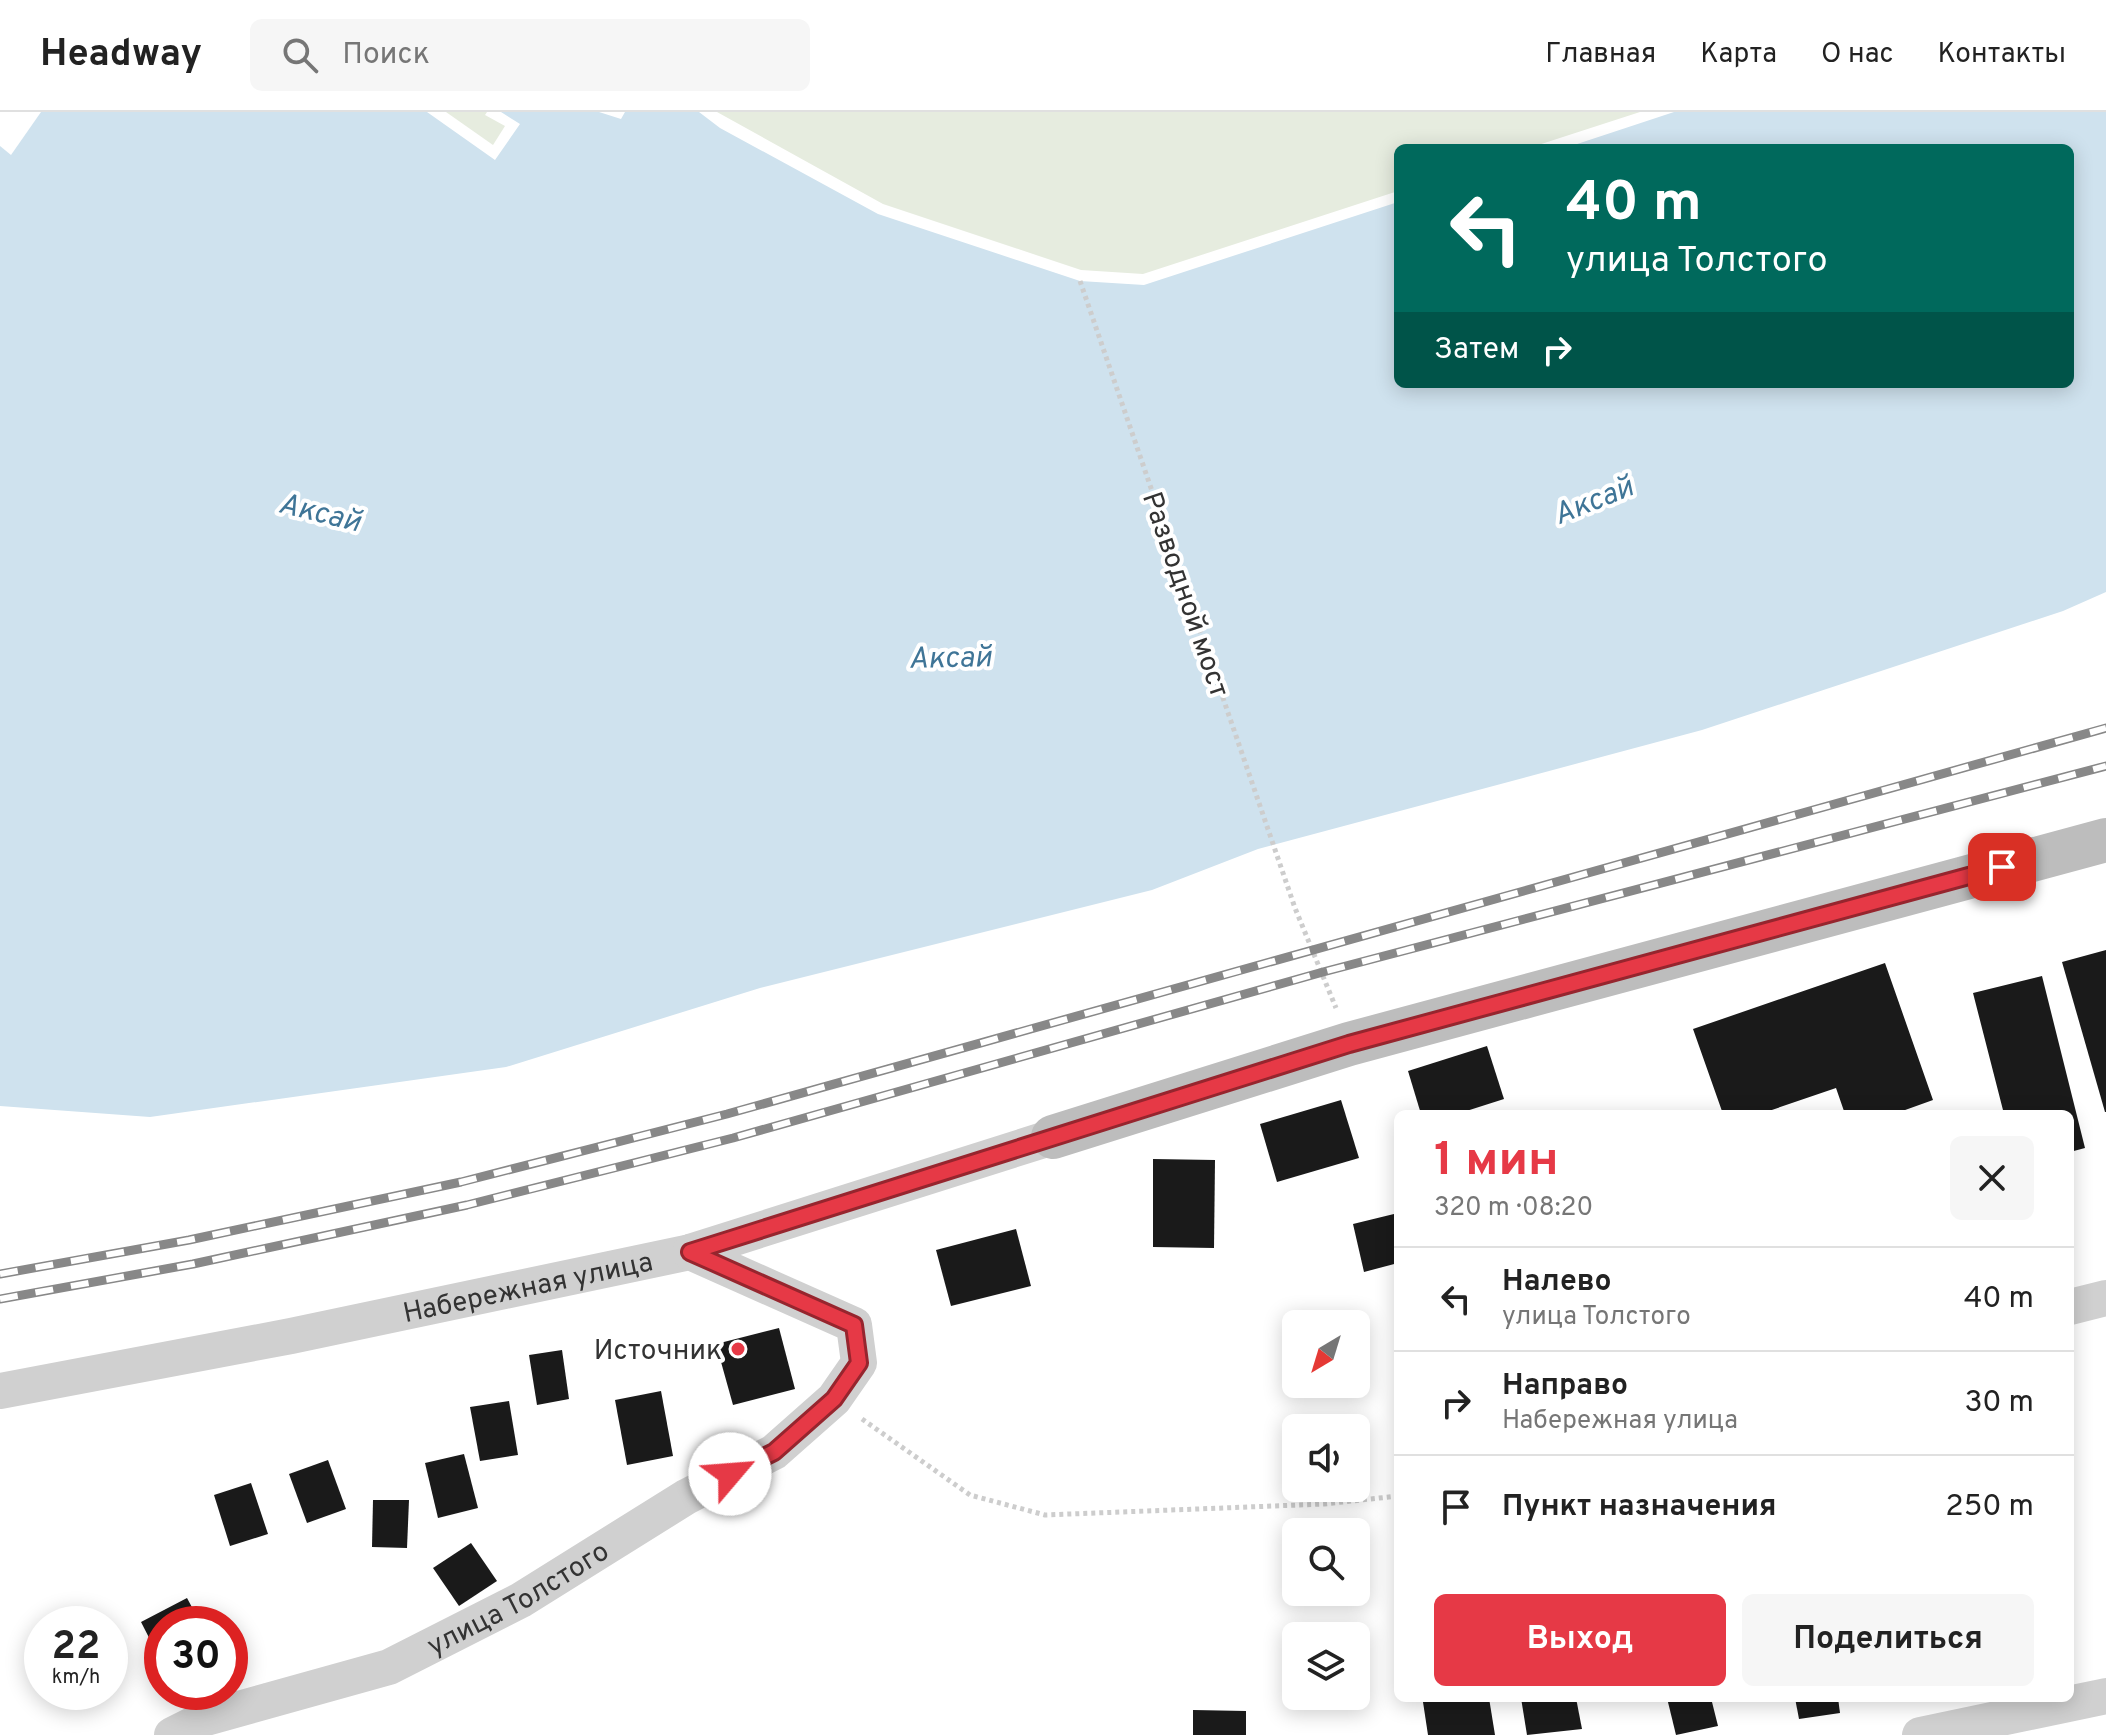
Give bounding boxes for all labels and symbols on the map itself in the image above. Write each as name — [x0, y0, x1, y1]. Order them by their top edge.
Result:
water label: Аксай — [1548, 469, 1641, 535]
water label: Аксай — [275, 486, 366, 543]
street label: Разводной мост — [1132, 488, 1236, 702]
water label: Аксай — [908, 640, 994, 679]
pin — [1968, 833, 2036, 901]
street label: Набережная улица — [400, 1245, 656, 1333]
north arrow — [1282, 1310, 1370, 1398]
place label: Источник — [594, 1334, 722, 1370]
marker: Источник — [729, 1340, 747, 1358]
position arrow — [688, 1432, 772, 1516]
street label: улица Толстого — [422, 1534, 617, 1666]
speed limit sign: 30 — [144, 1606, 248, 1710]

